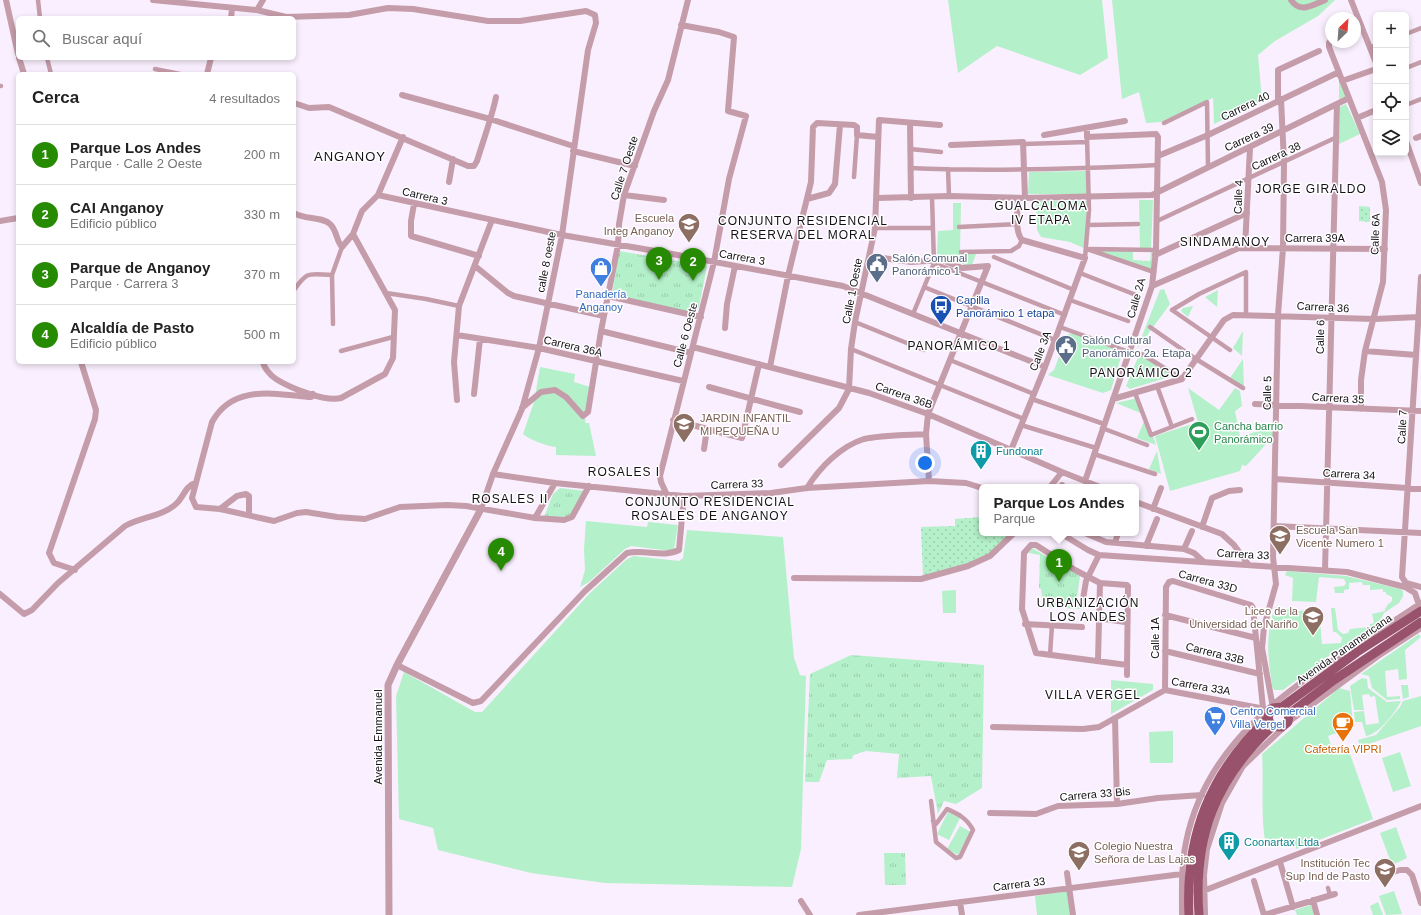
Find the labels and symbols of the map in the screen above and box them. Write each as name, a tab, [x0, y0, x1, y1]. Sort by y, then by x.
north arrow	[1325, 12, 1361, 48]
street label: Carrera 40	[1219, 89, 1271, 123]
street label: Carrera 39	[1223, 120, 1275, 154]
street label: Calle 7 Oeste	[608, 134, 640, 202]
street label: Carrera 38	[1250, 139, 1302, 173]
district label: ANGANOY	[314, 149, 386, 164]
street label: Calle 4	[1231, 180, 1245, 214]
district label: JORGE GIRALDO	[1255, 182, 1367, 196]
street label: Carrera 3	[401, 185, 449, 207]
district label: GUALCALOMA IV ETAPA	[994, 199, 1088, 227]
school or university icon: Escuela Integ Anganoy	[676, 211, 702, 244]
place label: Escuela Integ Anganoy	[604, 212, 675, 237]
street label: Calle 6A	[1368, 212, 1382, 255]
district label: CONJUNTO RESIDENCIAL RESERVA DEL MORAL	[718, 214, 888, 242]
street label: calle 8 oeste	[534, 231, 558, 293]
street label: Carrera 39A	[1285, 232, 1346, 244]
district label: SINDAMANOY	[1180, 235, 1270, 249]
pin: 3	[646, 247, 672, 280]
street label: Carrera 3	[718, 247, 766, 267]
pin: 2	[680, 248, 706, 281]
public building icon: Salón Comunal Panorámico 1	[864, 251, 890, 284]
place label: Salón Comunal Panorámico 1	[892, 252, 967, 277]
shop icon: Panadería Anganoy	[588, 255, 614, 288]
street label: Calle 1 Oeste	[840, 257, 864, 325]
street label: Calle 2A	[1125, 276, 1148, 320]
place label: Panadería Anganoy	[576, 288, 627, 313]
bus stop icon: Capilla Panorámico 1 etapa	[928, 293, 954, 326]
place label: Capilla Panorámico 1 etapa	[956, 294, 1055, 319]
street label: Carrera 36	[1296, 300, 1350, 314]
street label: Calle 6 Oeste	[671, 301, 699, 369]
street label: Calle 6	[1314, 320, 1326, 354]
street label: Calle 3A	[1027, 329, 1053, 373]
street label: Carrera 36A	[542, 333, 604, 359]
public building icon: Salón Cultural Panorámico 2a. Etapa	[1053, 333, 1079, 366]
place label: Salón Cultural Panorámico 2a. Etapa	[1082, 334, 1192, 359]
district label: PANORÁMICO 1	[907, 338, 1011, 353]
district label: PANORÁMICO 2	[1089, 365, 1193, 380]
street label: Calle 5	[1261, 376, 1273, 410]
street label: Carrera 36B	[874, 380, 934, 410]
street label: Carrera 35	[1311, 391, 1365, 405]
street label: Calle 7	[1395, 410, 1409, 444]
school or university icon: JARDIN INFANTIL MI PEQUEÑA U	[671, 411, 697, 444]
place label: JARDIN INFANTIL MI PEQUEÑA U	[700, 412, 791, 437]
sports icon: Cancha barrio Panorámico	[1186, 419, 1212, 452]
place label: Cancha barrio Panorámico	[1214, 420, 1283, 445]
building icon: Fundonar	[968, 438, 994, 471]
place label: Fundonar	[996, 445, 1043, 457]
your location	[915, 453, 935, 473]
district label: ROSALES I	[588, 465, 660, 479]
street label: Carrera 34	[1322, 467, 1376, 481]
street label: Carrera 33	[711, 477, 763, 491]
district label: ROSALES II	[472, 492, 548, 506]
district label: CONJUNTO RESIDENCIAL ROSALES DE ANGANOY	[625, 495, 795, 523]
school or university icon: Escuela San Vicente Numero 1	[1267, 523, 1293, 556]
place label: Escuela San Vicente Numero 1	[1296, 524, 1384, 549]
pin: 4	[488, 538, 514, 571]
street label: Carrera 33	[1216, 547, 1270, 561]
pin: 1	[1046, 549, 1072, 582]
street label: Carrera 33D	[1177, 567, 1239, 595]
district label: URBANIZACIÓN LOS ANDES	[1037, 595, 1139, 624]
school or university icon: Liceo de la Universidad de Nariño	[1300, 604, 1326, 637]
place label: Liceo de la Universidad de Nariño	[1189, 605, 1299, 630]
street label: Avenida Panamericana	[1294, 611, 1395, 686]
street label: Calle 1A	[1149, 617, 1161, 659]
street label: Carrera 33B	[1184, 640, 1246, 666]
street label: Carrera 33A	[1170, 675, 1232, 697]
district label: VILLA VERGEL	[1045, 688, 1141, 702]
street label: Avenida Emmanuel	[372, 689, 384, 785]
supermarket icon: Centro Comercial Villa Vergel	[1202, 704, 1228, 737]
place label: Centro Comercial Villa Vergel	[1230, 705, 1316, 730]
cafe icon: Cafetería VIPRI	[1330, 710, 1356, 743]
place label: Cafetería VIPRI	[1304, 743, 1382, 755]
street label: Carrera 33 Bis	[1059, 785, 1131, 803]
building icon: Coonartax Ltda	[1216, 829, 1242, 862]
place label: Coonartax Ltda	[1244, 836, 1320, 848]
school or university icon: Colegio Nuestra Señora de Las Lajas	[1066, 839, 1092, 872]
place label: Colegio Nuestra Señora de Las Lajas	[1094, 840, 1195, 865]
school or university icon: Institución Tec Sup Ind de Pasto	[1372, 856, 1398, 889]
place label: Institución Tec Sup Ind de Pasto	[1286, 857, 1370, 882]
street label: Carrera 33	[992, 875, 1046, 893]

